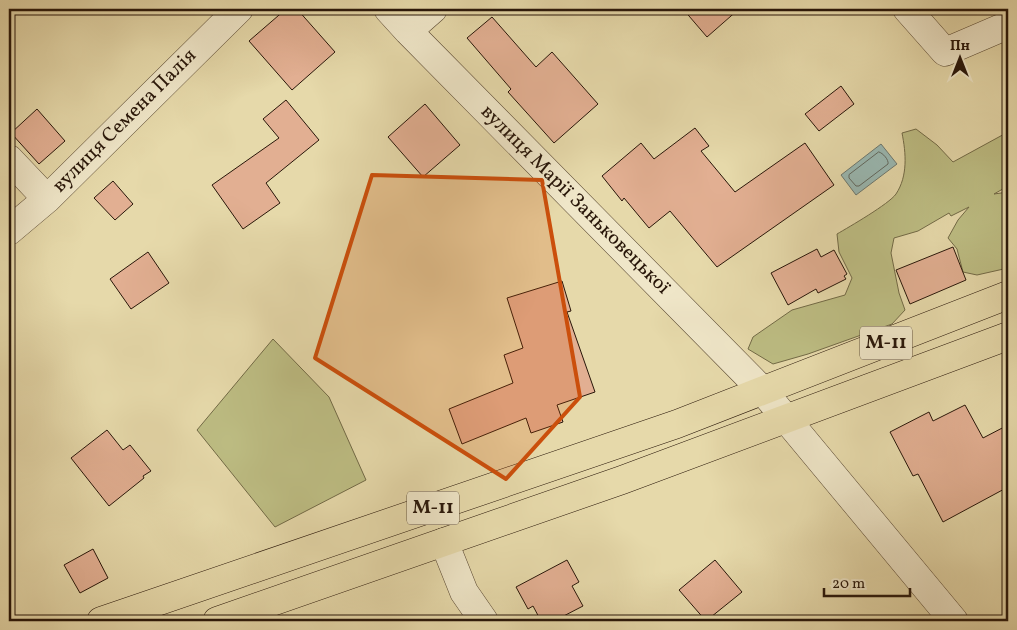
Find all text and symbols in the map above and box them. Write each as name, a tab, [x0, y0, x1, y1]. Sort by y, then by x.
north arrow	[934, 32, 984, 82]
text: Пн	[950, 37, 970, 56]
street label: вулиця Семена Палія	[47, 43, 203, 199]
street label: вулиця Марії Заньковецької	[474, 99, 676, 301]
road number: М-11	[860, 326, 912, 359]
road number: М-11	[407, 492, 459, 524]
scale bar	[824, 565, 911, 597]
text: 20 m	[832, 574, 865, 595]

